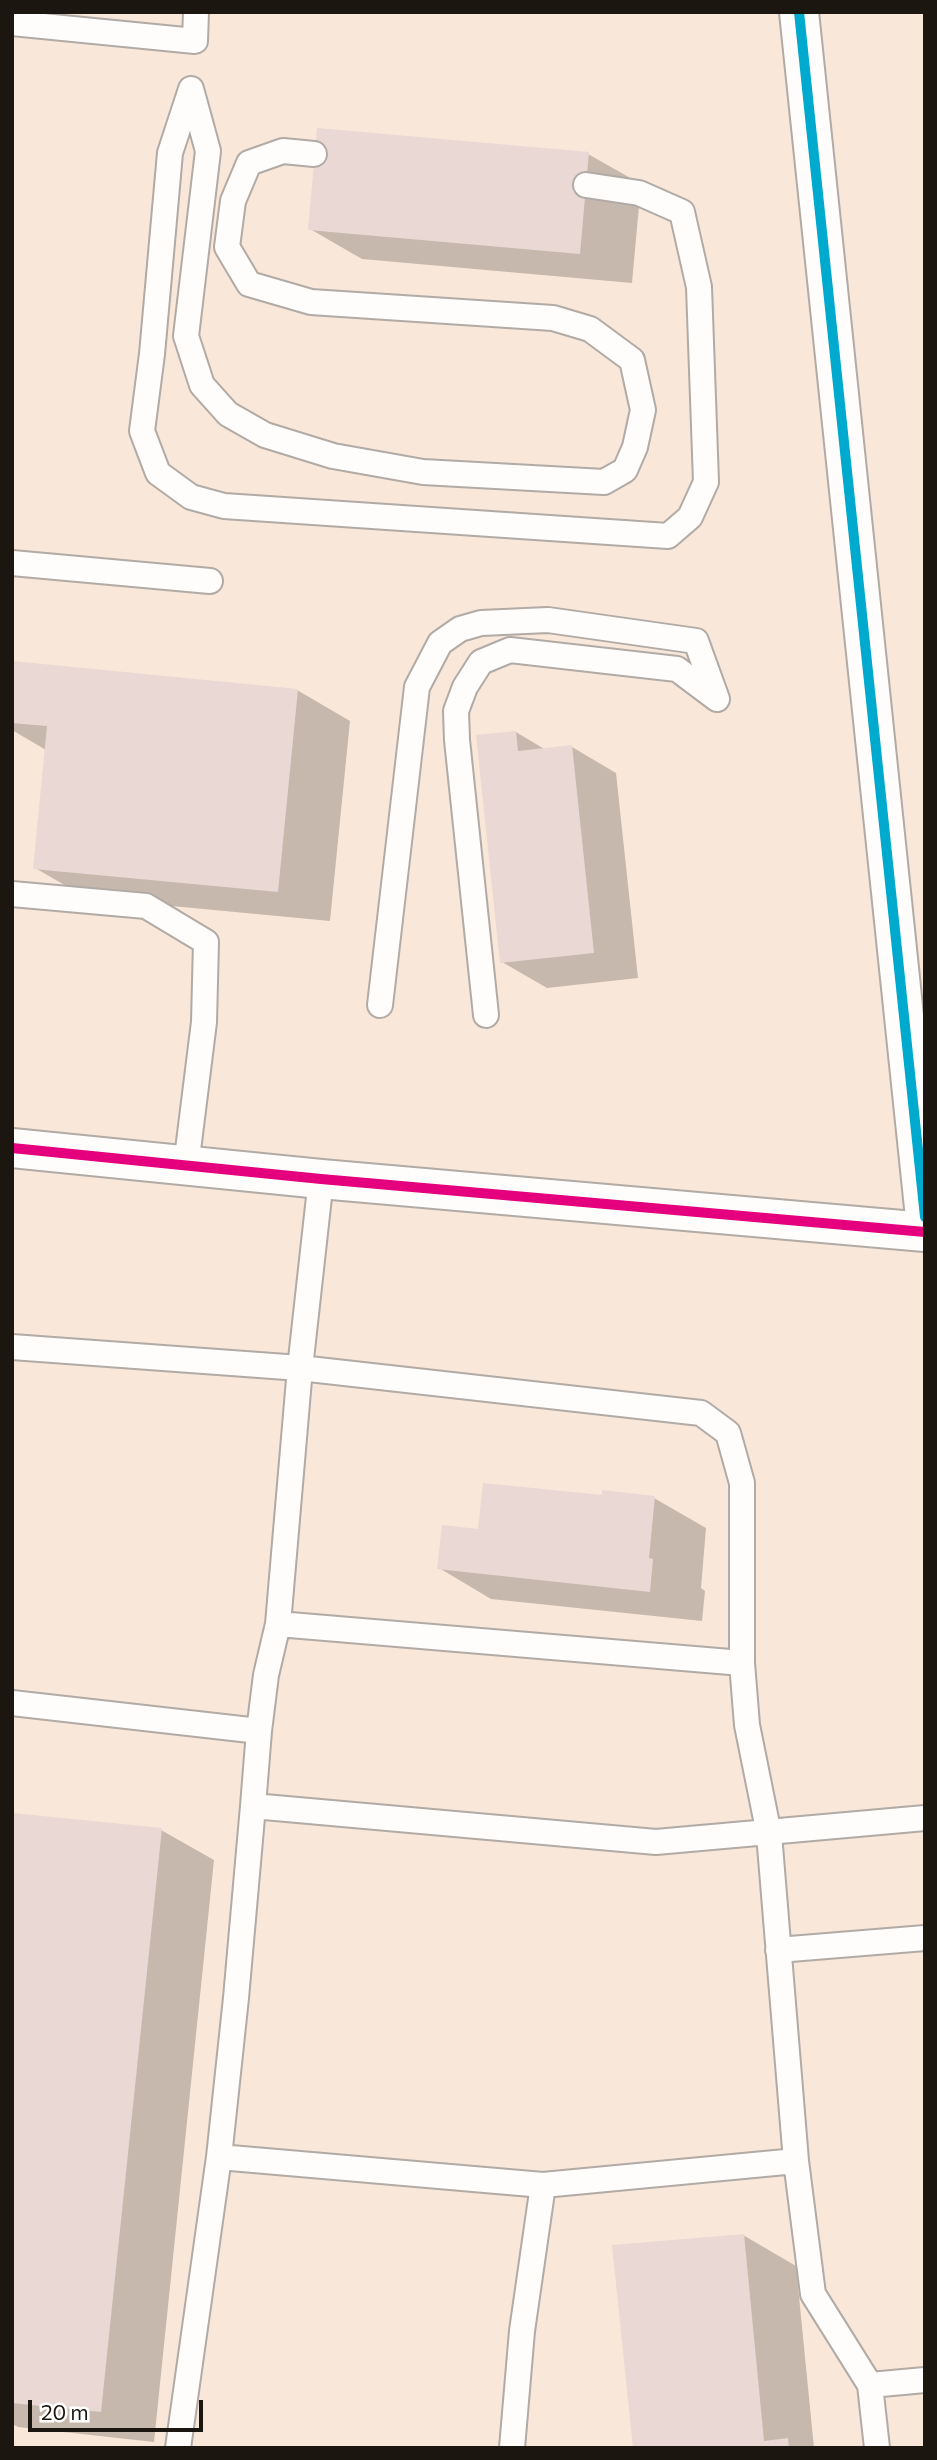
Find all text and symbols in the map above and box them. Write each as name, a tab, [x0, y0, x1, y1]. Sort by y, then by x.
scale bar	[32, 2386, 206, 2430]
text: 20 m	[41, 2399, 89, 2424]

